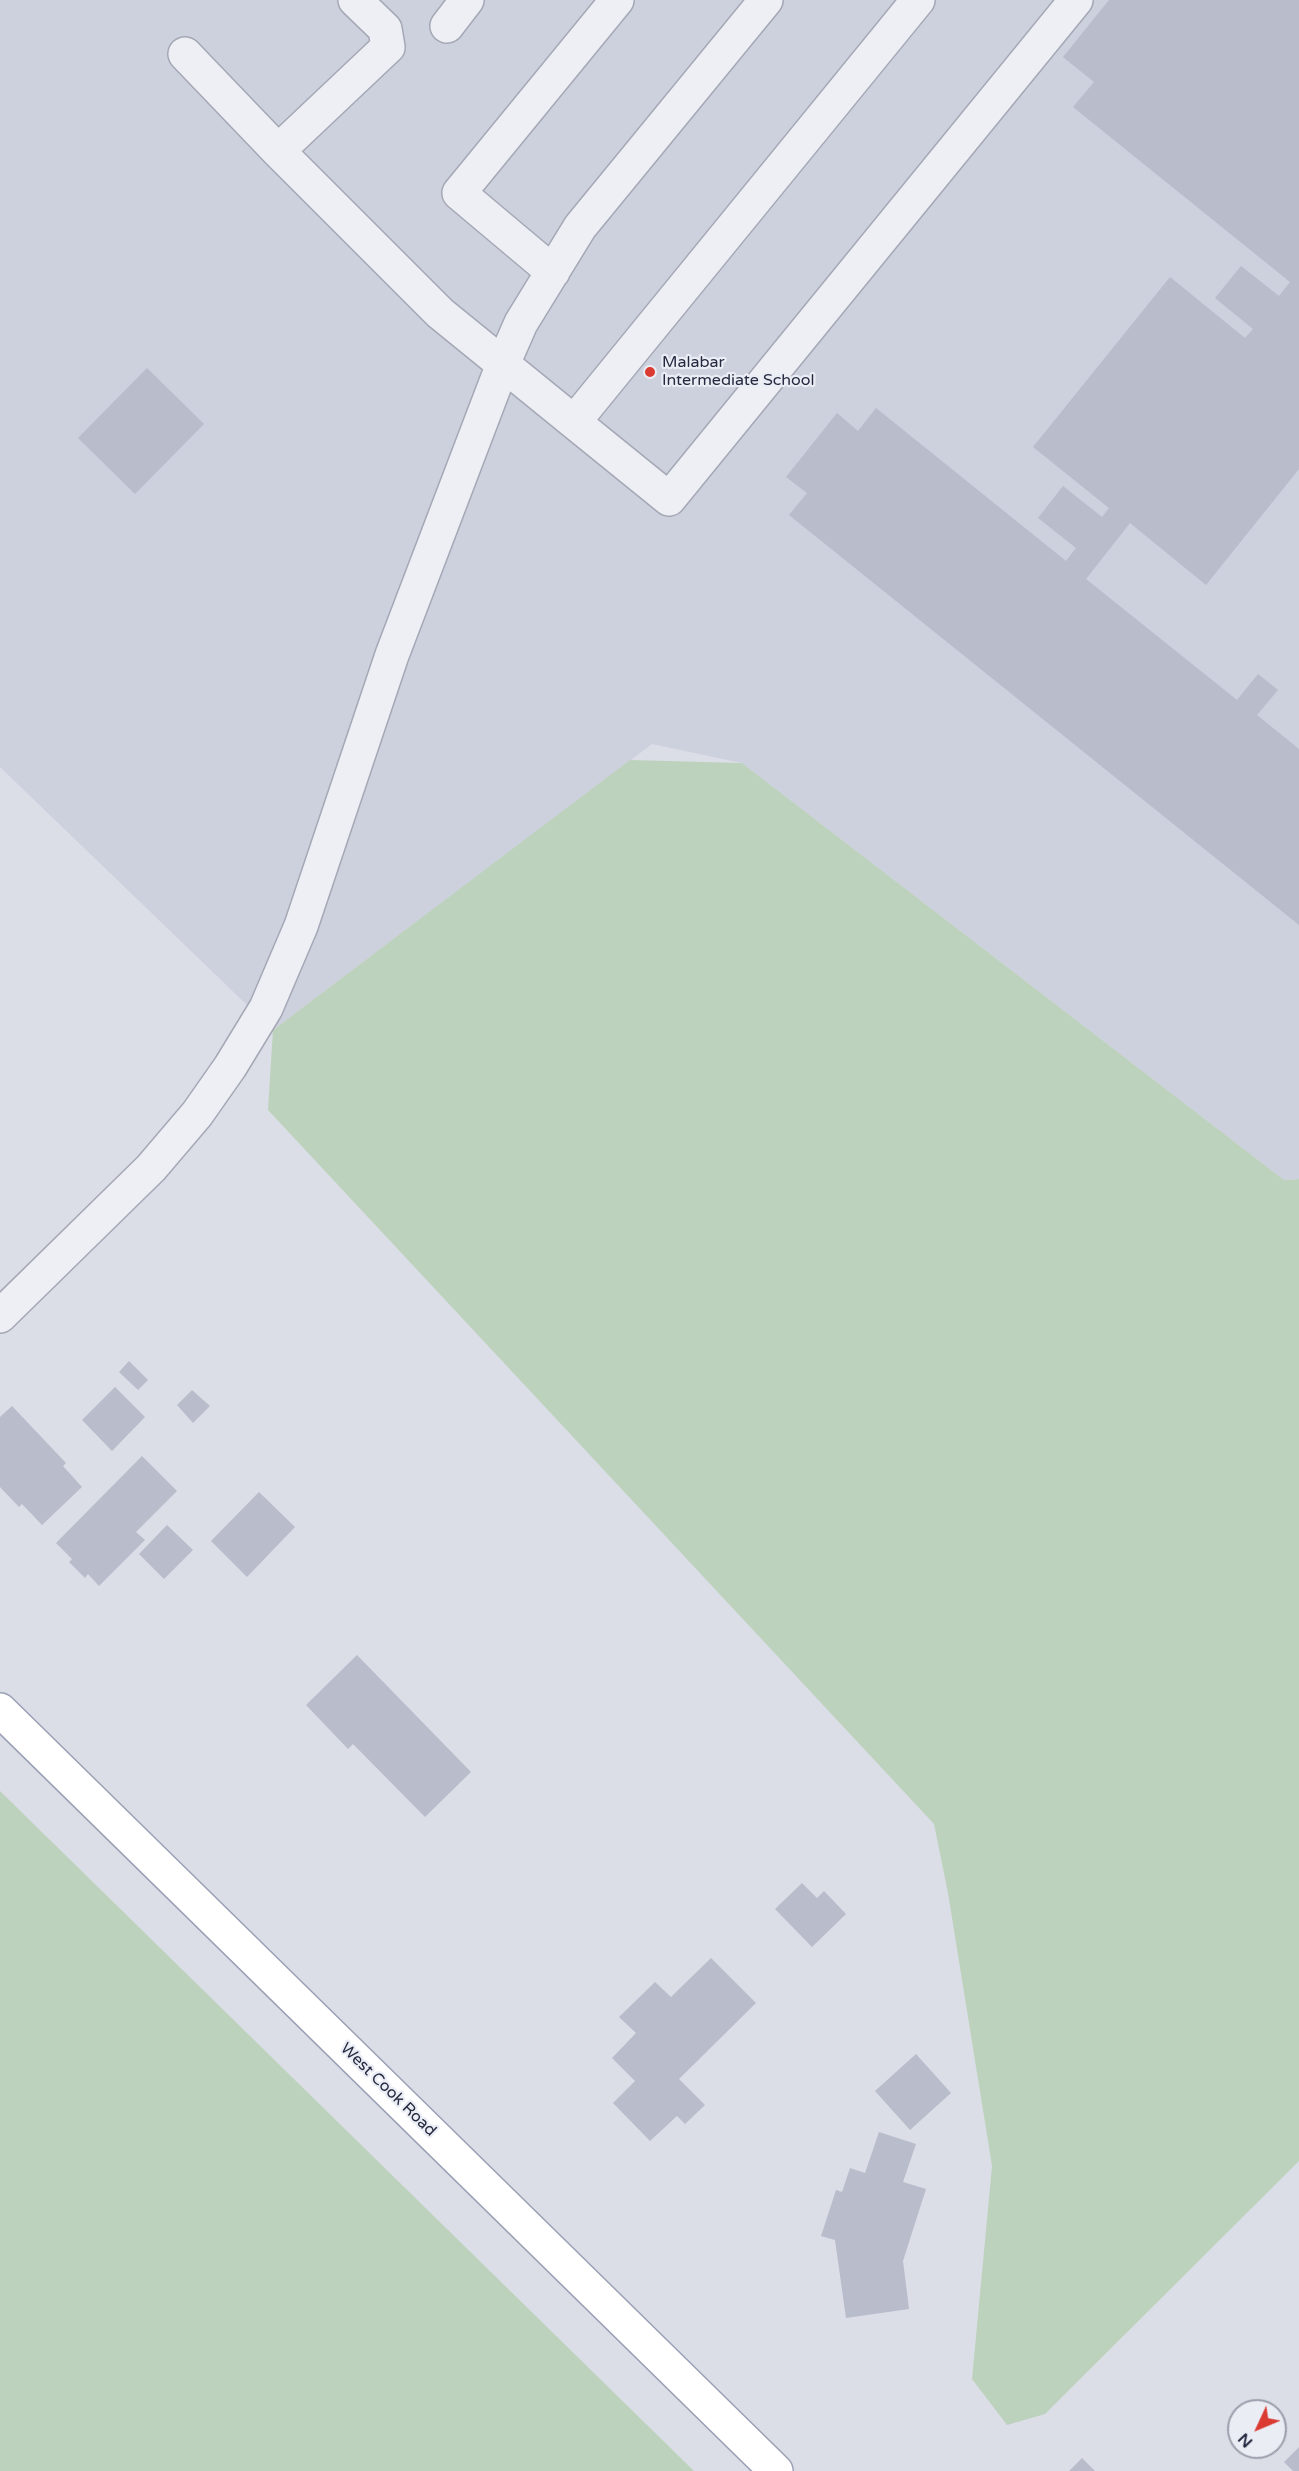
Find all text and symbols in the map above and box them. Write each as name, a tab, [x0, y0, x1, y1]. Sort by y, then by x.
place label: Malabar Intermediate School	[662, 353, 815, 391]
marker: Malabar Intermediate School	[643, 365, 657, 379]
street label: West Cook Road	[336, 2039, 440, 2141]
north arrow	[1227, 2399, 1287, 2459]
text: N	[1234, 2429, 1257, 2452]

